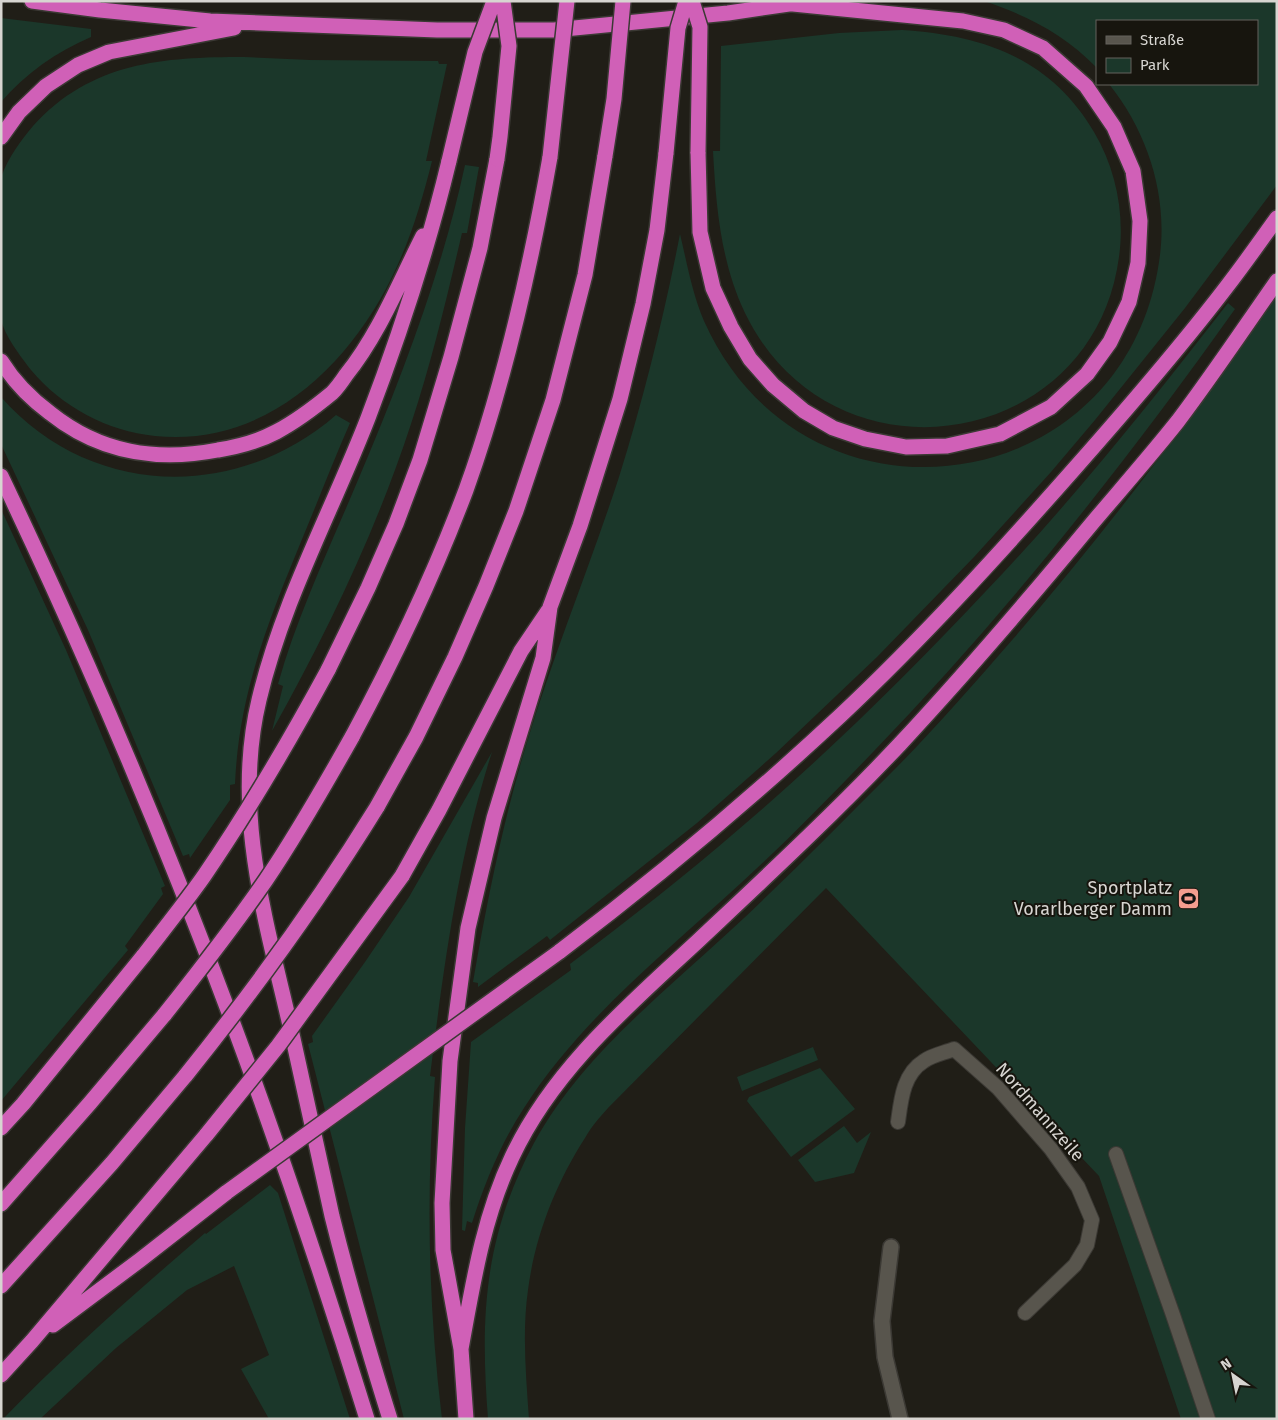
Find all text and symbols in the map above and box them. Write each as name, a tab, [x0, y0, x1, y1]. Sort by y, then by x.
legend	[1096, 20, 1258, 85]
text: Straße	[1140, 31, 1184, 49]
text: Park	[1140, 56, 1170, 74]
place label: Sportplatz Vorarlberger Damm	[1014, 877, 1172, 920]
sports icon: Sportplatz Vorarlberger Damm	[1176, 886, 1200, 910]
street label: Nordmannzeile	[991, 1058, 1089, 1166]
north arrow	[1208, 1350, 1258, 1400]
text: N	[1218, 1355, 1235, 1374]

